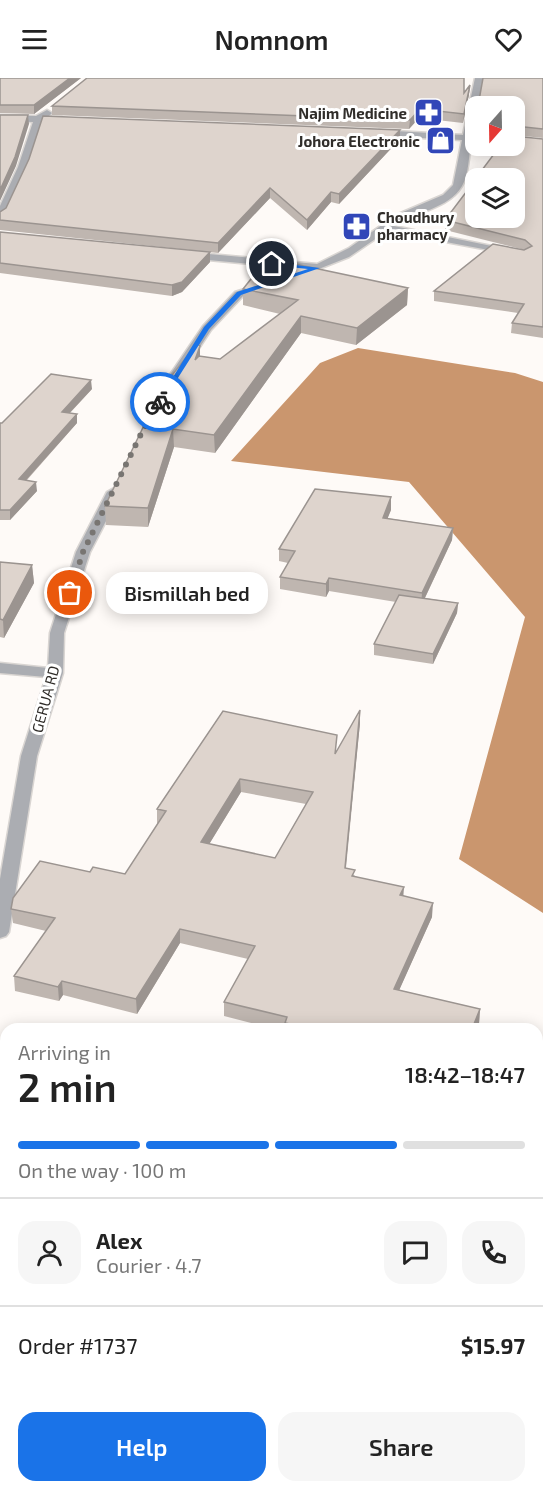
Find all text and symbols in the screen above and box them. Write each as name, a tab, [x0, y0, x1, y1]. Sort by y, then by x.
icon: menu	[18, 23, 51, 56]
text: Nomnom	[214, 23, 329, 55]
icon: heart	[492, 23, 525, 56]
north arrow	[465, 96, 525, 156]
map controls	[465, 96, 525, 228]
pharmacy icon: Najim Medicine	[412, 97, 444, 129]
place label: Najim Medicine	[298, 104, 407, 122]
shop icon: Johora Electronic	[425, 125, 457, 157]
place label: Johora Electronic	[298, 132, 420, 150]
button: layers	[465, 168, 525, 228]
place label: Choudhury pharmacy	[377, 208, 455, 244]
pharmacy icon: Choudhury pharmacy	[340, 210, 372, 242]
pin	[246, 238, 297, 289]
icon: home	[255, 247, 288, 280]
courier	[130, 372, 190, 432]
icon: bike	[144, 386, 177, 419]
pin	[44, 567, 95, 618]
callout: Bismillah bed	[106, 572, 268, 614]
icon: bag	[53, 576, 86, 609]
text: Bismillah bed	[124, 581, 250, 605]
street label: GERUA RD	[27, 664, 63, 734]
text: Arriving in	[18, 1040, 111, 1064]
text: 18:42–18:47	[405, 1061, 525, 1087]
text: 2 min	[18, 1063, 117, 1110]
text: On the way · 100 m	[18, 1158, 186, 1182]
button: person	[18, 1221, 81, 1284]
button: chat	[384, 1221, 447, 1284]
button: phone	[462, 1221, 525, 1284]
text: Alex	[96, 1227, 142, 1253]
text: Courier · 4.7	[96, 1253, 202, 1277]
text: Order #1737	[18, 1332, 138, 1358]
text: $15.97	[461, 1332, 525, 1358]
button: Help	[18, 1412, 266, 1481]
button: Share	[278, 1412, 525, 1481]

